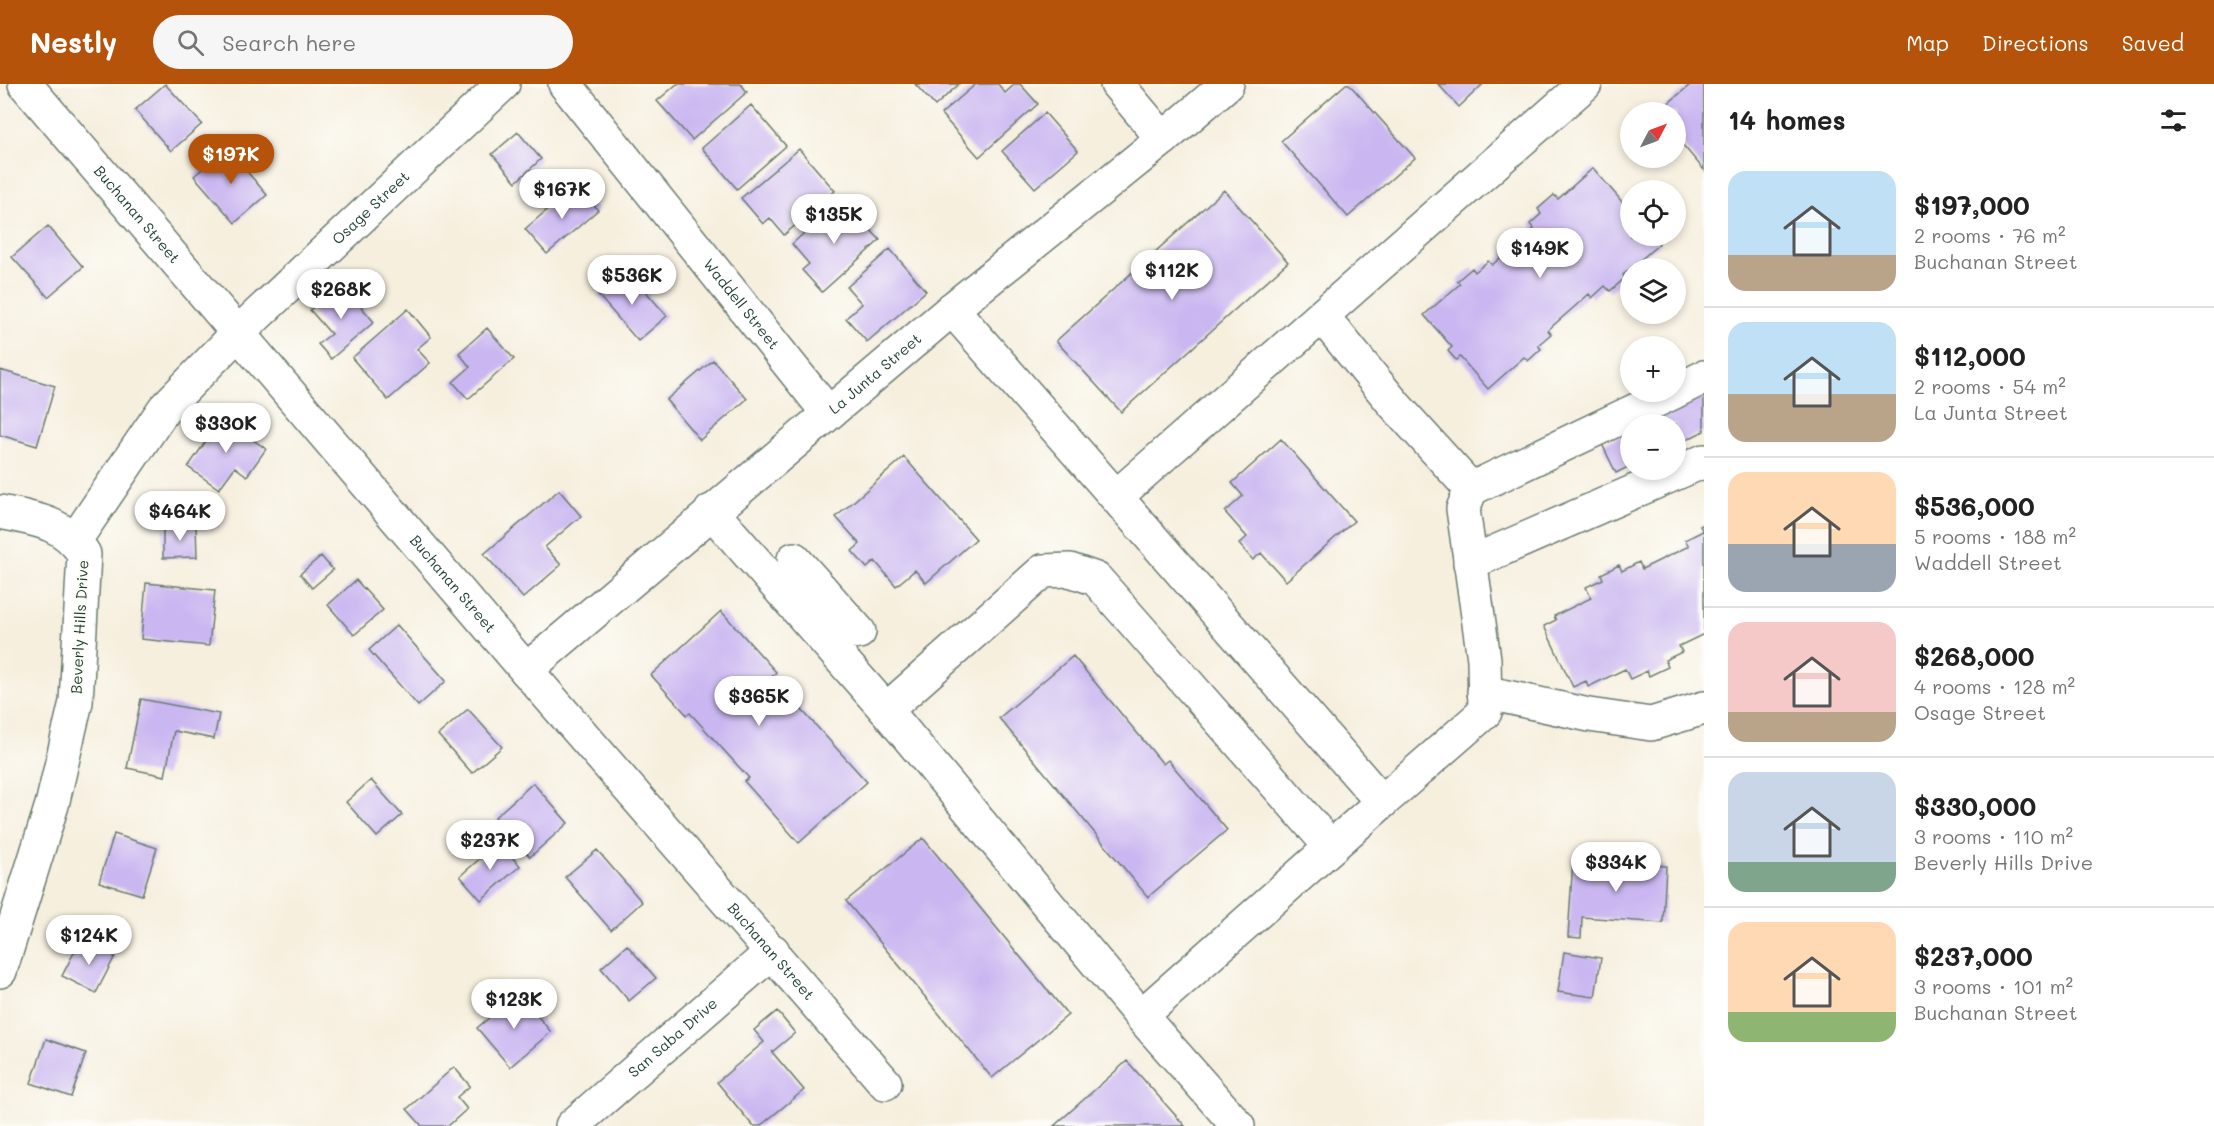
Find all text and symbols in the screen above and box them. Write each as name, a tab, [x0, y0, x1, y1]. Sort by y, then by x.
search box	[153, 15, 573, 69]
text: Nestly	[30, 24, 117, 60]
icon: search	[174, 26, 207, 59]
text: Search here	[222, 28, 356, 57]
text: Map	[1906, 29, 1949, 56]
text: Directions	[1982, 29, 2089, 56]
text: Saved	[2122, 29, 2184, 56]
north arrow	[1620, 102, 1686, 168]
map controls	[1620, 102, 1686, 480]
text: 14 homes	[1728, 103, 1846, 137]
icon: filters	[2157, 104, 2190, 137]
pin: $197K	[189, 134, 273, 185]
text: $197K	[202, 140, 260, 166]
street label: Buchanan Street	[90, 161, 185, 267]
street label: Osage Street	[327, 166, 413, 249]
pin: $167K	[520, 169, 604, 220]
text: $167K	[533, 175, 591, 201]
button: locate	[1620, 180, 1686, 246]
text: $197,000	[1914, 188, 2030, 222]
pin: $135K	[792, 194, 876, 245]
icon: home	[1776, 195, 1848, 267]
text: $135K	[805, 200, 863, 226]
text: 2 rooms · 76 m²	[1914, 222, 2066, 248]
pin: $149K	[1498, 228, 1582, 279]
text: $149K	[1510, 234, 1570, 260]
text: Buchanan Street	[1914, 248, 2078, 274]
pin: $112K	[1130, 250, 1214, 301]
street label: Waddell Street	[699, 254, 784, 353]
pin: $536K	[590, 255, 674, 306]
text: $112K	[1145, 256, 1199, 282]
button: layers	[1620, 258, 1686, 324]
text: $536K	[601, 261, 663, 287]
pin: $268K	[299, 269, 383, 320]
text: $268K	[310, 275, 372, 301]
street label: La Junta Street	[824, 328, 925, 418]
button: +	[1620, 336, 1686, 402]
text: $112,000	[1914, 339, 2026, 373]
icon: home	[1776, 346, 1848, 418]
text: 2 rooms · 54 m²	[1914, 373, 2066, 399]
text: La Junta Street	[1914, 399, 2068, 425]
pin: $330K	[184, 403, 268, 454]
text: $330K	[195, 409, 257, 435]
button: −	[1620, 414, 1686, 480]
text: $536,000	[1914, 489, 2035, 523]
pin: $464K	[138, 491, 222, 542]
icon: home	[1776, 496, 1848, 568]
text: $464K	[149, 497, 211, 523]
text: 5 rooms · 188 m²	[1914, 523, 2076, 549]
street label: Buchanan Street	[406, 530, 501, 637]
text: Waddell Street	[1914, 549, 2062, 575]
street label: Beverly Hills Drive	[66, 559, 93, 695]
text: $268,000	[1914, 639, 2035, 673]
icon: home	[1776, 646, 1848, 718]
text: 4 rooms · 128 m²	[1914, 673, 2075, 699]
pin: $365K	[717, 676, 801, 727]
text: $365K	[728, 682, 790, 708]
text: Osage Street	[1914, 699, 2046, 725]
text: $330,000	[1914, 789, 2036, 823]
icon: home	[1776, 796, 1848, 868]
pin: $237K	[448, 820, 532, 871]
text: 3 rooms · 110 m²	[1914, 823, 2073, 849]
text: $237K	[460, 826, 520, 852]
pin: $334K	[1574, 842, 1658, 893]
text: $334K	[1585, 848, 1647, 874]
text: Beverly Hills Drive	[1914, 849, 2093, 875]
street label: Buchanan Street	[724, 898, 819, 1004]
pin: $124K	[47, 915, 131, 966]
text: $124K	[60, 921, 118, 947]
text: $237,000	[1914, 939, 2033, 973]
icon: home	[1776, 946, 1848, 1018]
text: 3 rooms · 101 m²	[1914, 973, 2073, 999]
pin: $123K	[472, 979, 556, 1030]
text: $123K	[485, 985, 543, 1011]
street label: San Saba Drive	[624, 993, 721, 1082]
text: Buchanan Street	[1914, 999, 2078, 1025]

